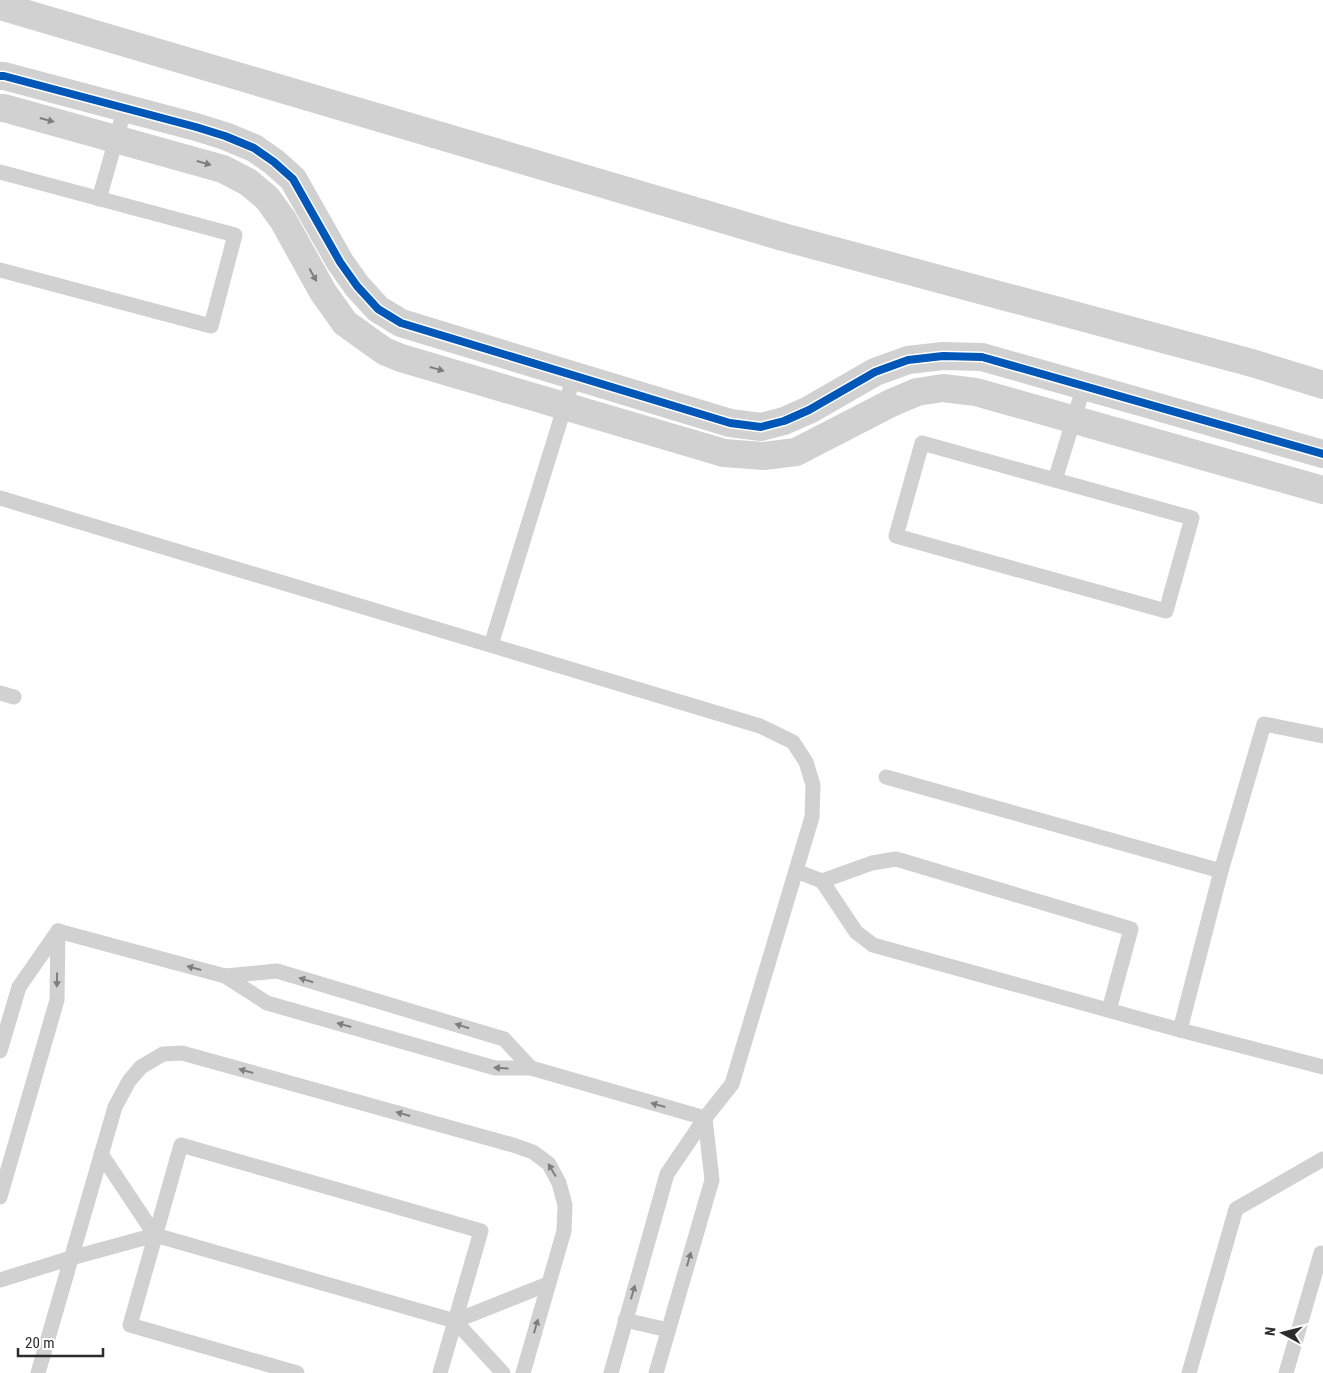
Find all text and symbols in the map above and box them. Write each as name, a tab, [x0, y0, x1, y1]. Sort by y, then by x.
one-way arrow	[40, 117, 55, 125]
one-way arrow	[196, 160, 211, 168]
one-way arrow	[309, 267, 317, 282]
one-way arrow	[430, 365, 445, 373]
one-way arrow	[186, 963, 201, 971]
one-way arrow	[53, 972, 61, 988]
one-way arrow	[299, 975, 314, 983]
one-way arrow	[337, 1020, 352, 1028]
one-way arrow	[455, 1022, 470, 1030]
one-way arrow	[493, 1063, 509, 1071]
one-way arrow	[239, 1066, 254, 1074]
one-way arrow	[651, 1100, 666, 1108]
one-way arrow	[395, 1110, 410, 1118]
one-way arrow	[548, 1164, 557, 1177]
one-way arrow	[685, 1251, 693, 1266]
one-way arrow	[630, 1285, 638, 1300]
north arrow	[1258, 1308, 1308, 1358]
one-way arrow	[533, 1319, 541, 1334]
scale bar	[18, 1326, 102, 1358]
text: N	[1262, 1326, 1279, 1337]
text: 20 m	[25, 1334, 55, 1352]

